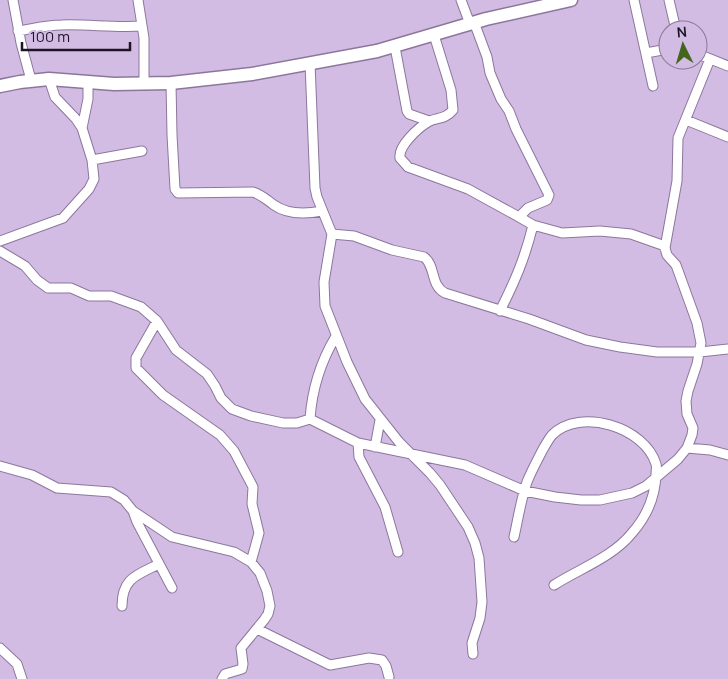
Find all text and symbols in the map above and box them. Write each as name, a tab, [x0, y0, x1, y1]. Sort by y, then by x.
scale bar	[22, 20, 130, 52]
north arrow	[658, 20, 708, 70]
text: N	[676, 22, 688, 41]
text: 100 m	[30, 26, 70, 47]

